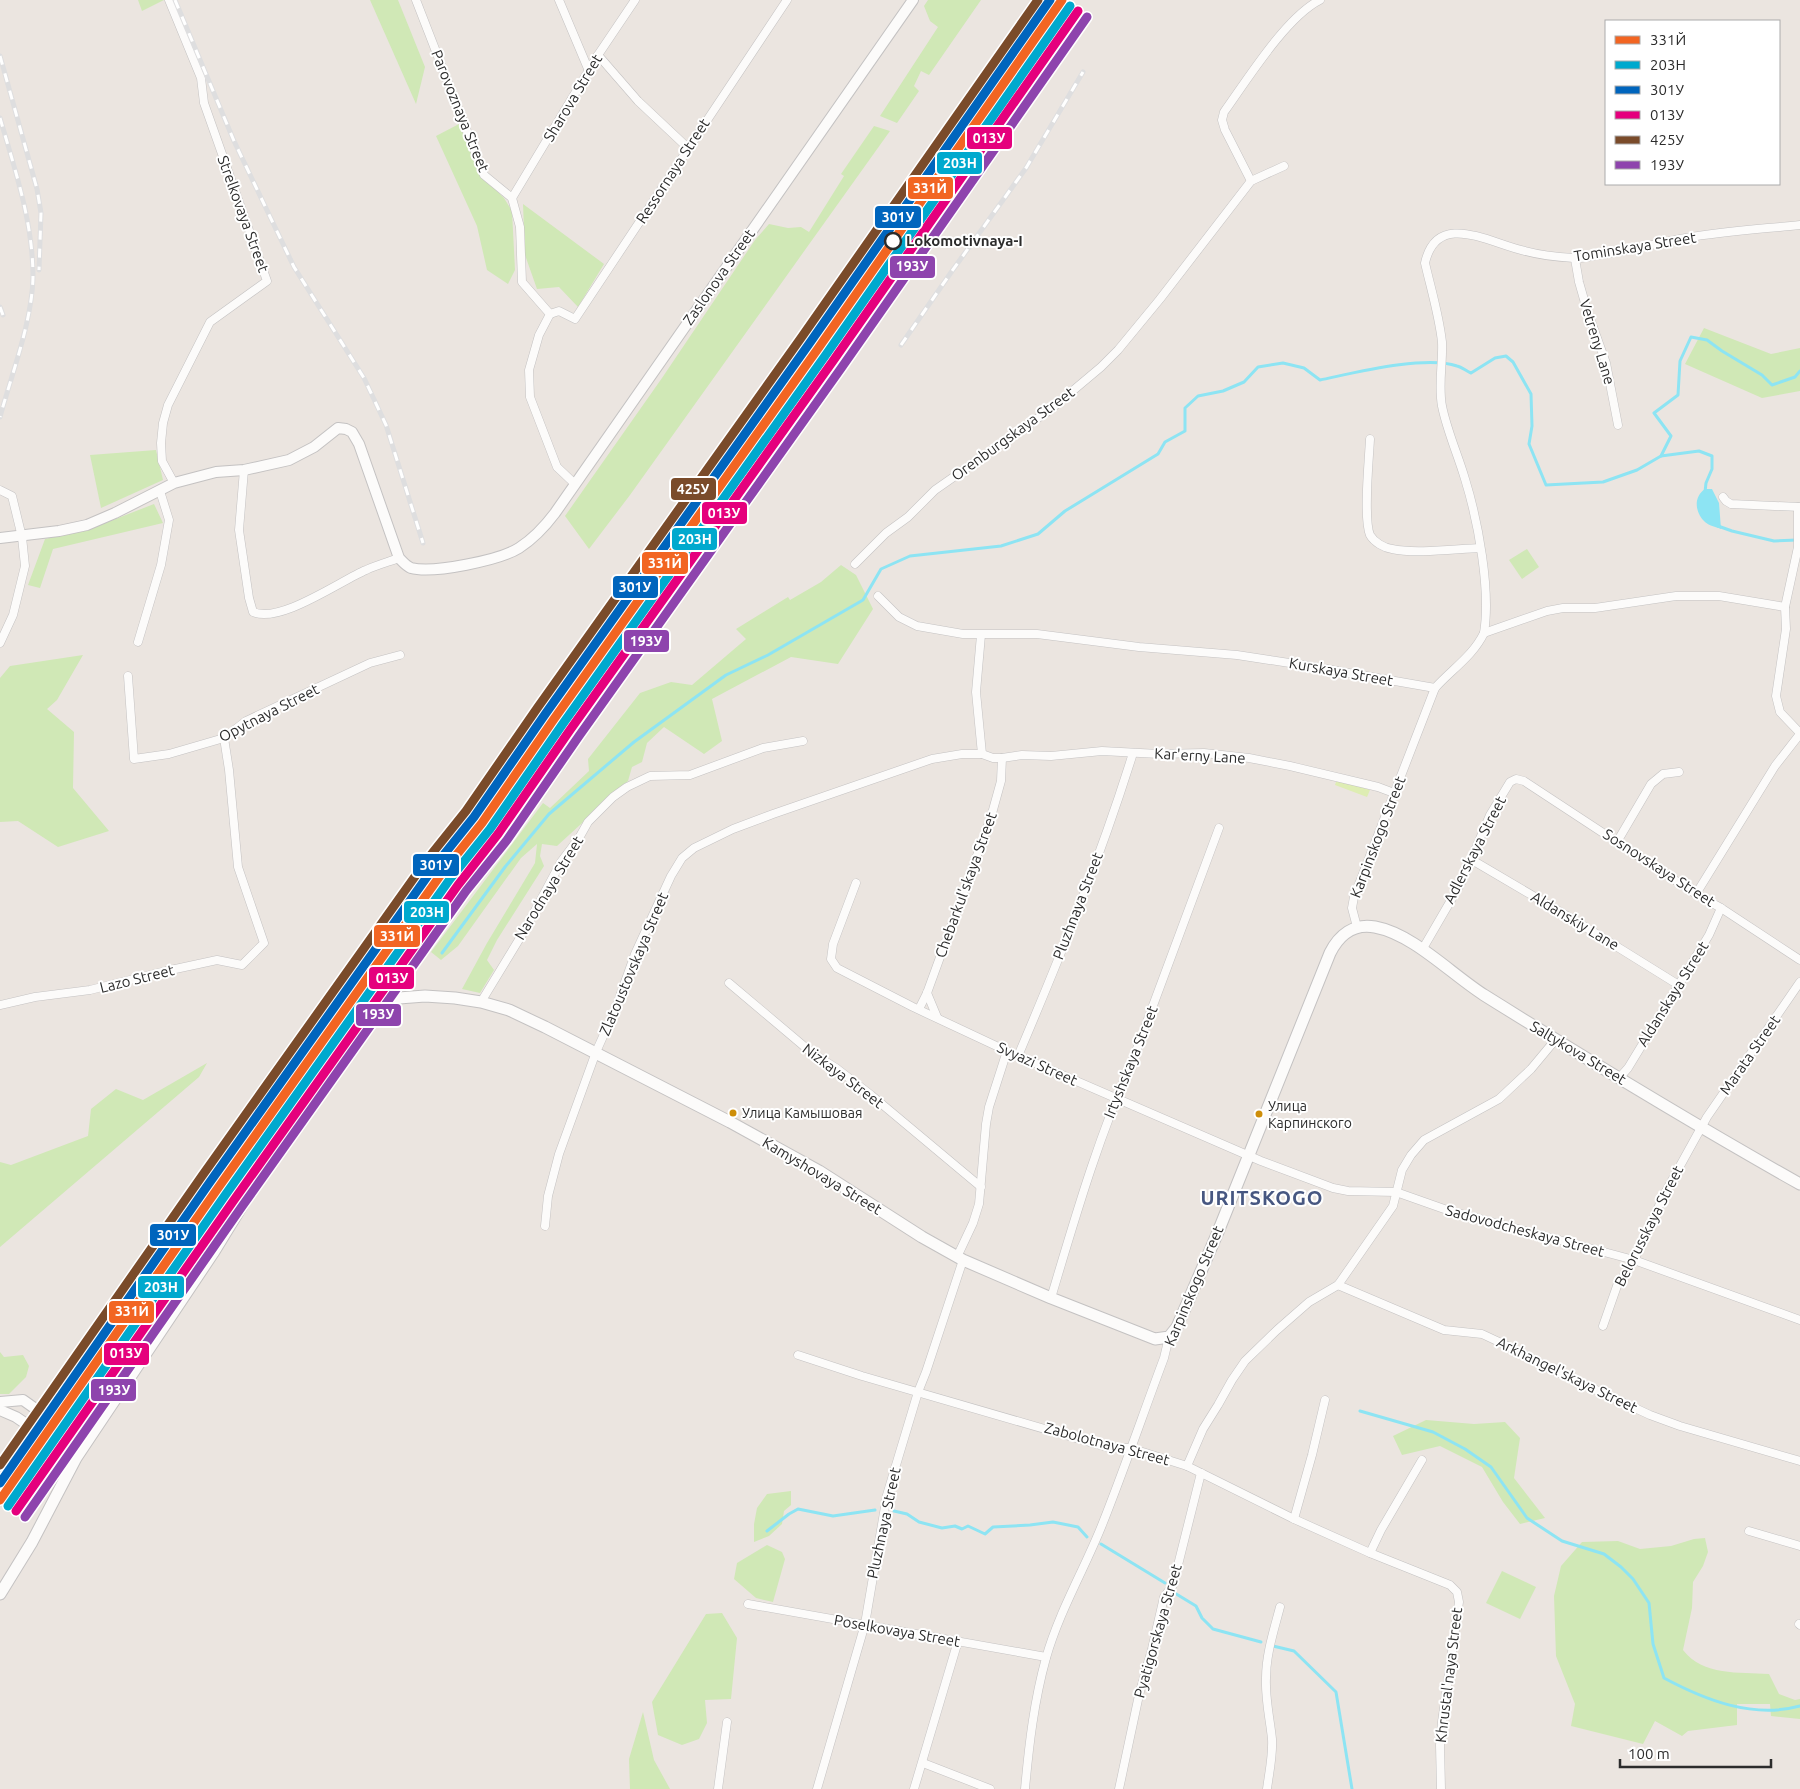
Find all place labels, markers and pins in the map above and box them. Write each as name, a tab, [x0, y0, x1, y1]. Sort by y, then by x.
marker: Lokomotivnaya-I	[884, 232, 902, 250]
place label: Lokomotivnaya-I	[906, 232, 1023, 249]
place label: Улица Карпинского	[1268, 1098, 1352, 1131]
place label: Улица Камышовая	[742, 1105, 862, 1121]
marker: Улица Камышовая	[728, 1108, 738, 1118]
marker: Улица Карпинского	[1254, 1109, 1264, 1119]

